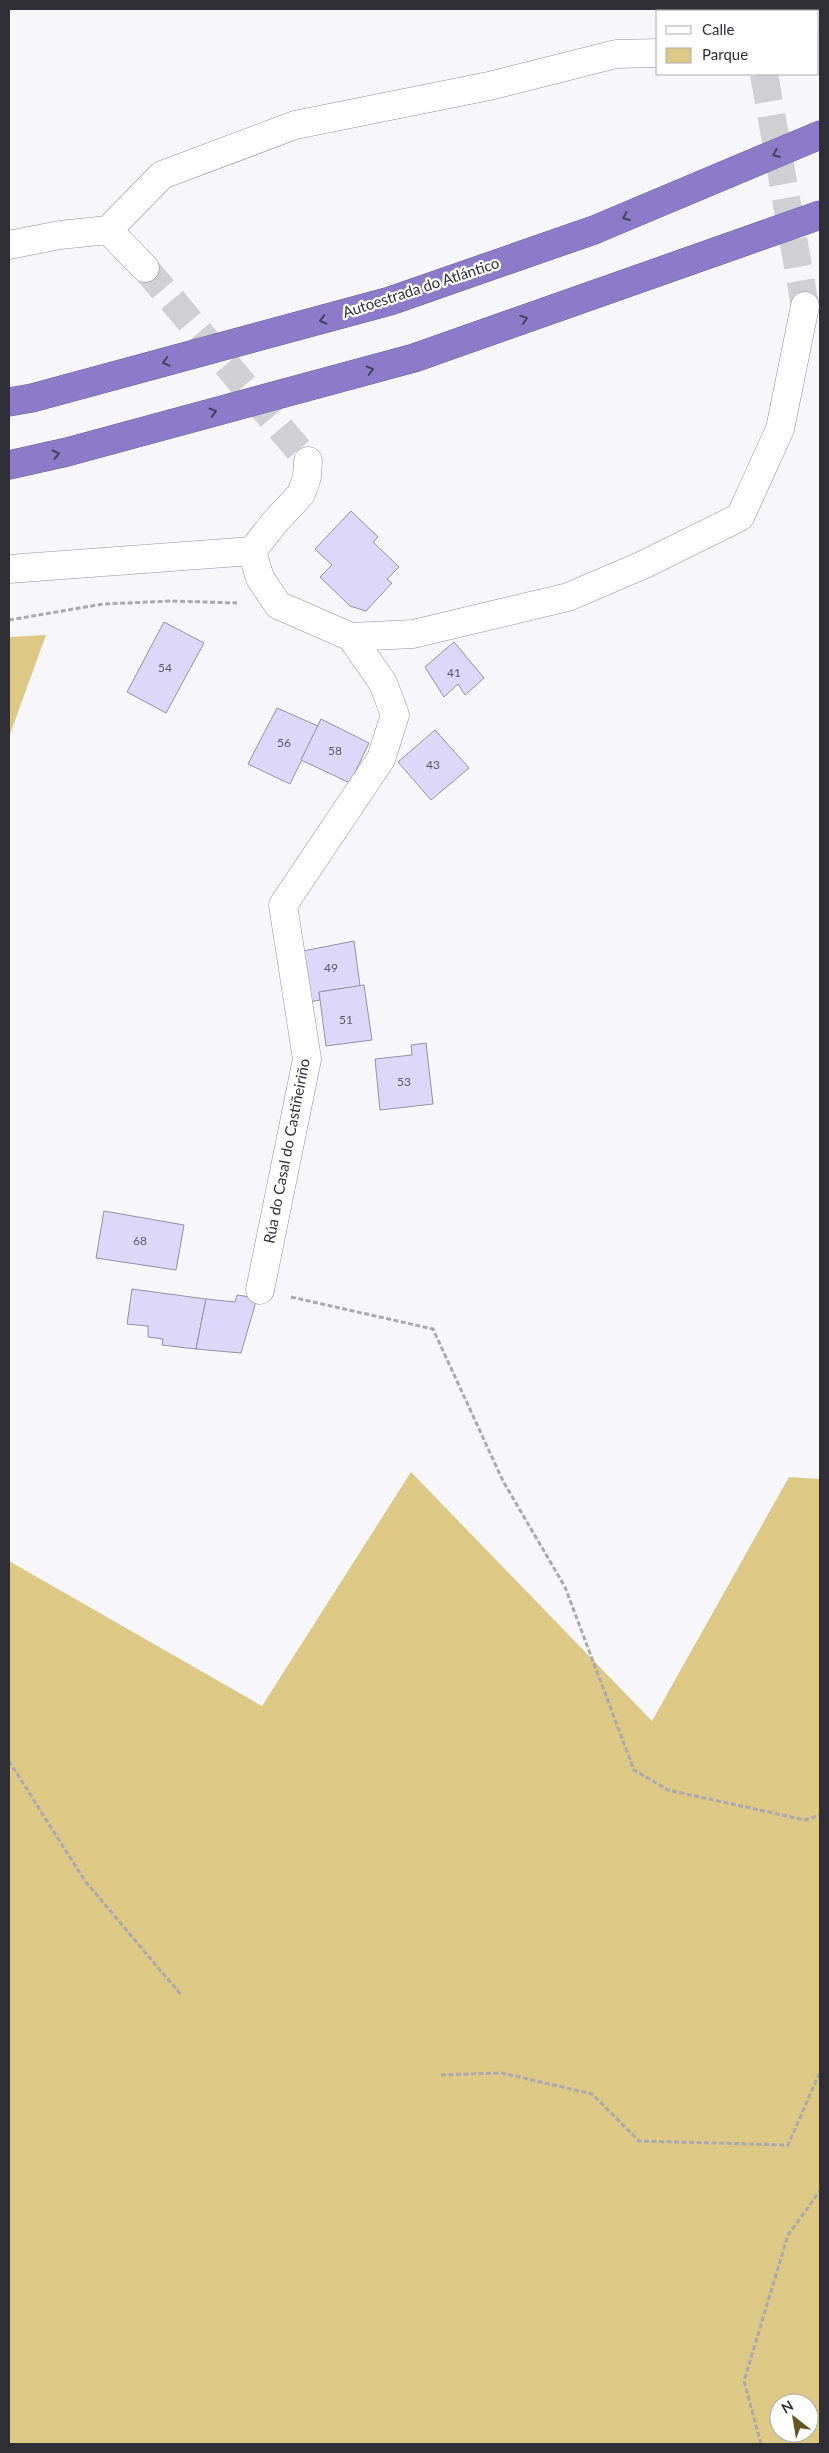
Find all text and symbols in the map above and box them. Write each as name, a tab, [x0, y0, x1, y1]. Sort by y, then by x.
legend	[656, 10, 819, 75]
text: Calle	[702, 20, 735, 38]
text: Parque	[702, 45, 748, 63]
one-way arrow	[772, 149, 780, 159]
one-way arrow	[622, 211, 631, 221]
street label: Autoestrada do Atlántico	[340, 253, 501, 321]
one-way arrow	[319, 314, 327, 324]
one-way arrow	[520, 315, 528, 325]
one-way arrow	[161, 356, 170, 367]
one-way arrow	[366, 365, 374, 375]
one-way arrow	[209, 407, 218, 418]
one-way arrow	[52, 449, 61, 460]
house number: 54	[158, 660, 172, 675]
house number: 41	[447, 665, 461, 680]
house number: 56	[277, 735, 291, 750]
house number: 58	[328, 743, 342, 758]
house number: 43	[426, 757, 440, 772]
house number: 49	[324, 960, 338, 975]
house number: 51	[339, 1012, 353, 1027]
street label: Rúa do Casal do Castiñeiriño	[259, 1057, 313, 1245]
house number: 53	[397, 1074, 411, 1089]
house number: 68	[133, 1233, 147, 1248]
north arrow	[769, 2393, 819, 2443]
text: N	[778, 2396, 796, 2416]

